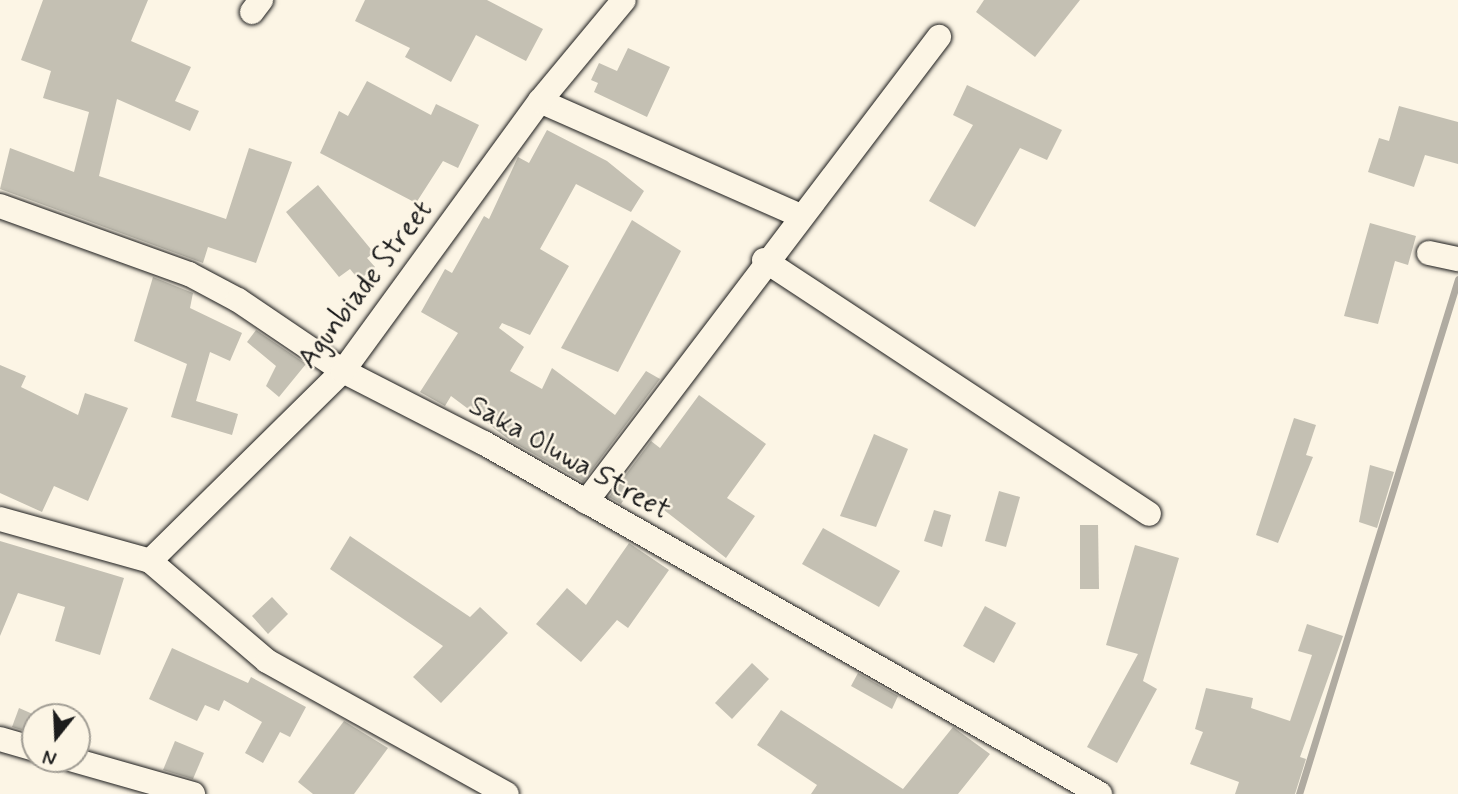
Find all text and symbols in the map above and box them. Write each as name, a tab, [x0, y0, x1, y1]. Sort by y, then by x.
street label: Agunbiade Street	[290, 192, 442, 378]
street label: Saka Oluwa Street	[462, 390, 676, 528]
north arrow	[21, 703, 91, 773]
text: N	[40, 743, 60, 770]

